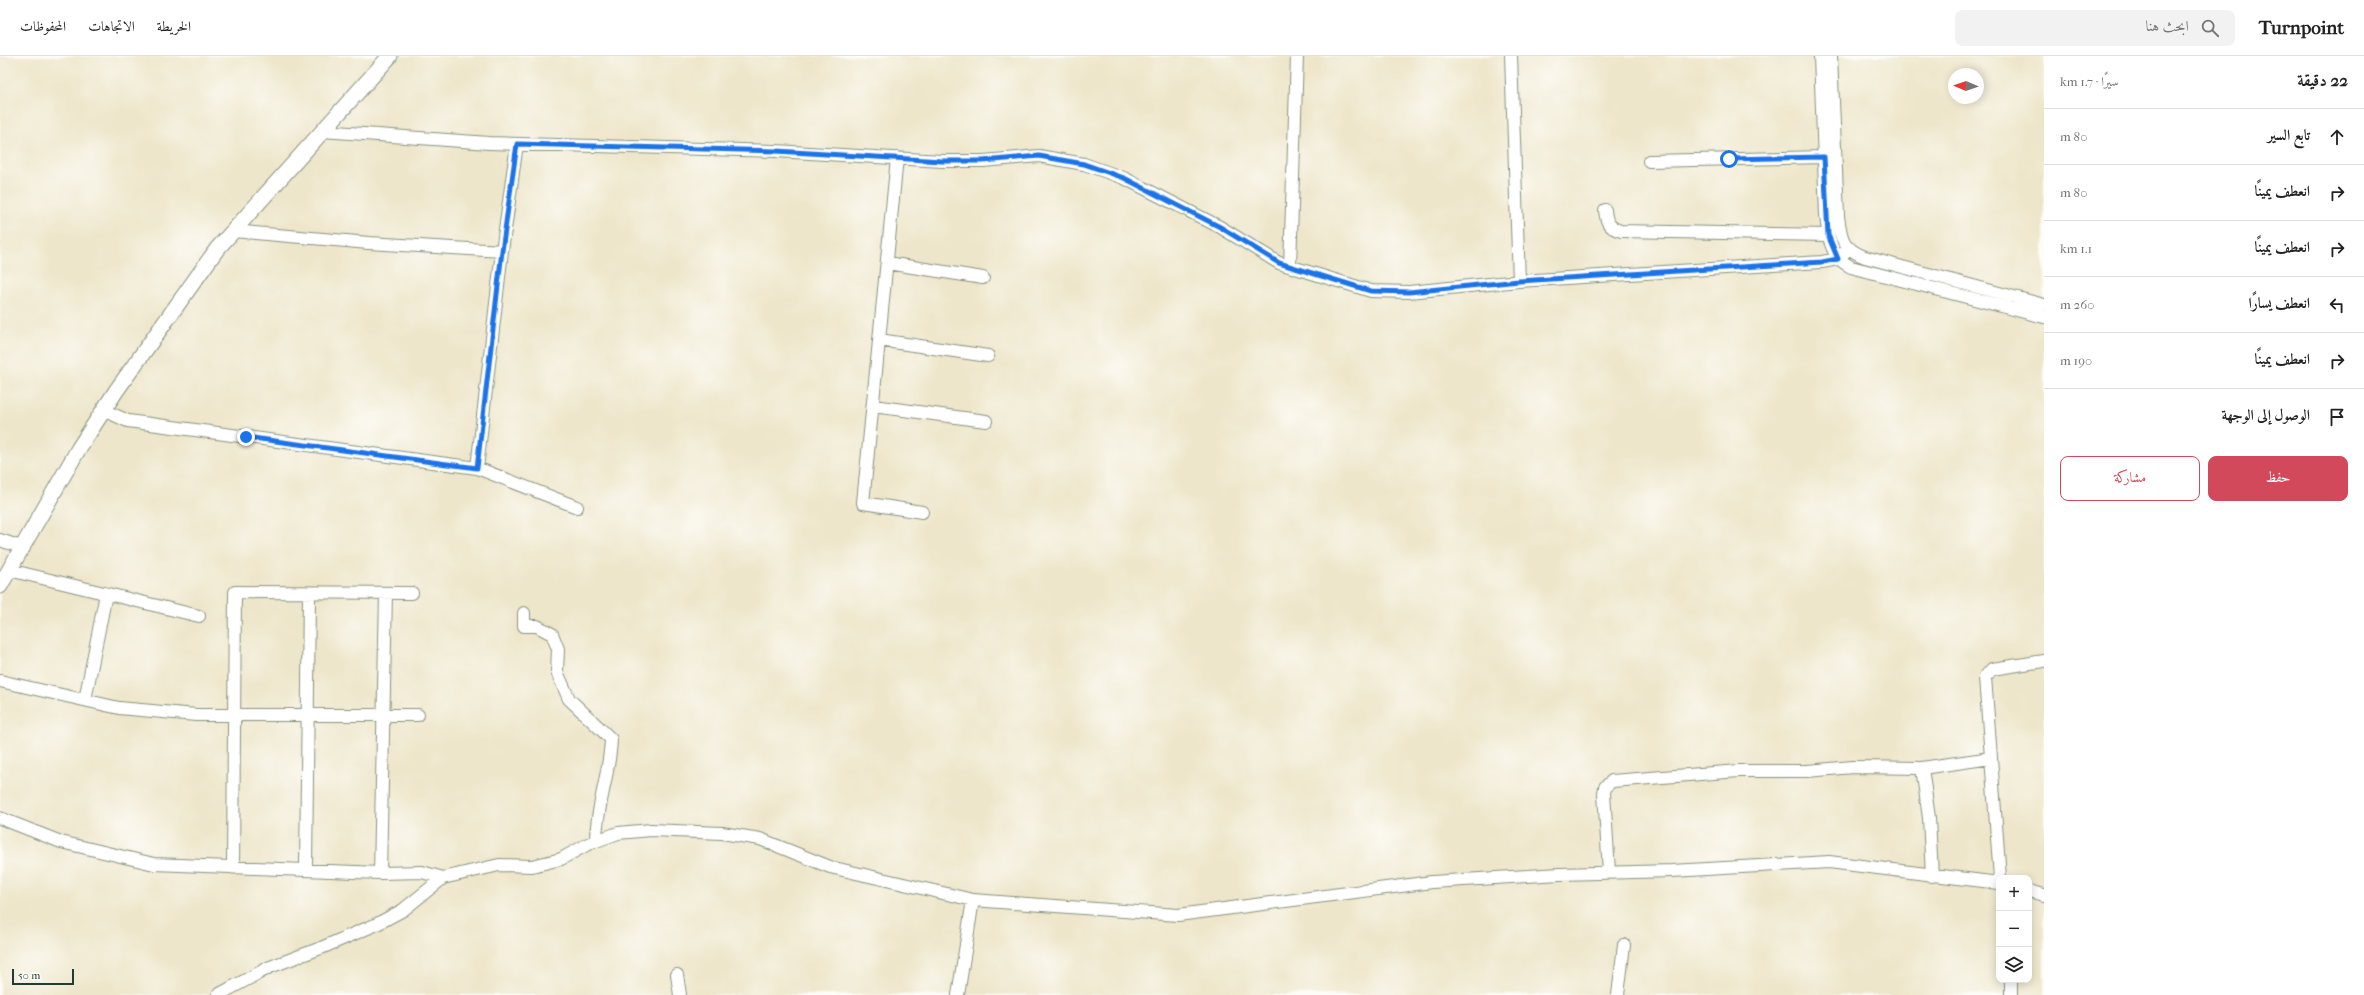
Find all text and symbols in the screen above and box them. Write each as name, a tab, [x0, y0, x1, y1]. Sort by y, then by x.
search box	[1955, 10, 2235, 46]
text: ابحث هنا	[2145, 17, 2189, 35]
icon: search	[2199, 17, 2221, 39]
text: Turnpoint	[2259, 17, 2344, 39]
text: المحفوظات	[20, 18, 66, 35]
text: الاتجاهات	[88, 18, 135, 35]
text: الخريطة	[157, 18, 191, 35]
north arrow	[1948, 68, 1984, 104]
text: 22 دقيقة	[2297, 70, 2348, 90]
text: سيرًا · 1.7 km	[2060, 74, 2119, 89]
text: تابع السير	[2268, 126, 2310, 144]
icon: ahead	[2326, 126, 2348, 148]
text: 80 m	[2060, 129, 2087, 144]
route start	[1720, 150, 1738, 168]
text: انعطف يمينًا	[2255, 182, 2310, 200]
icon: right	[2326, 182, 2348, 204]
text: 80 m	[2060, 185, 2087, 200]
text: انعطف يمينًا	[2255, 238, 2310, 256]
icon: right	[2326, 238, 2348, 260]
text: 1.1 km	[2060, 241, 2092, 256]
text: انعطف يسارًا	[2249, 294, 2310, 312]
icon: left	[2326, 294, 2348, 316]
text: 260 m	[2060, 297, 2095, 312]
text: انعطف يمينًا	[2255, 350, 2310, 368]
icon: right	[2326, 350, 2348, 372]
text: 190 m	[2060, 353, 2092, 368]
text: الوصول إلى الوجهة	[2221, 406, 2310, 424]
icon: arrive	[2326, 406, 2348, 428]
route end	[237, 428, 255, 446]
button: مشاركة	[2060, 456, 2200, 501]
button: حفظ	[2208, 456, 2348, 501]
map controls	[1996, 875, 2032, 983]
button: +	[1996, 875, 2032, 911]
button: −	[1996, 911, 2032, 947]
button: layers	[1996, 947, 2032, 983]
scale bar	[12, 967, 74, 986]
text: 50 m	[18, 969, 40, 982]

